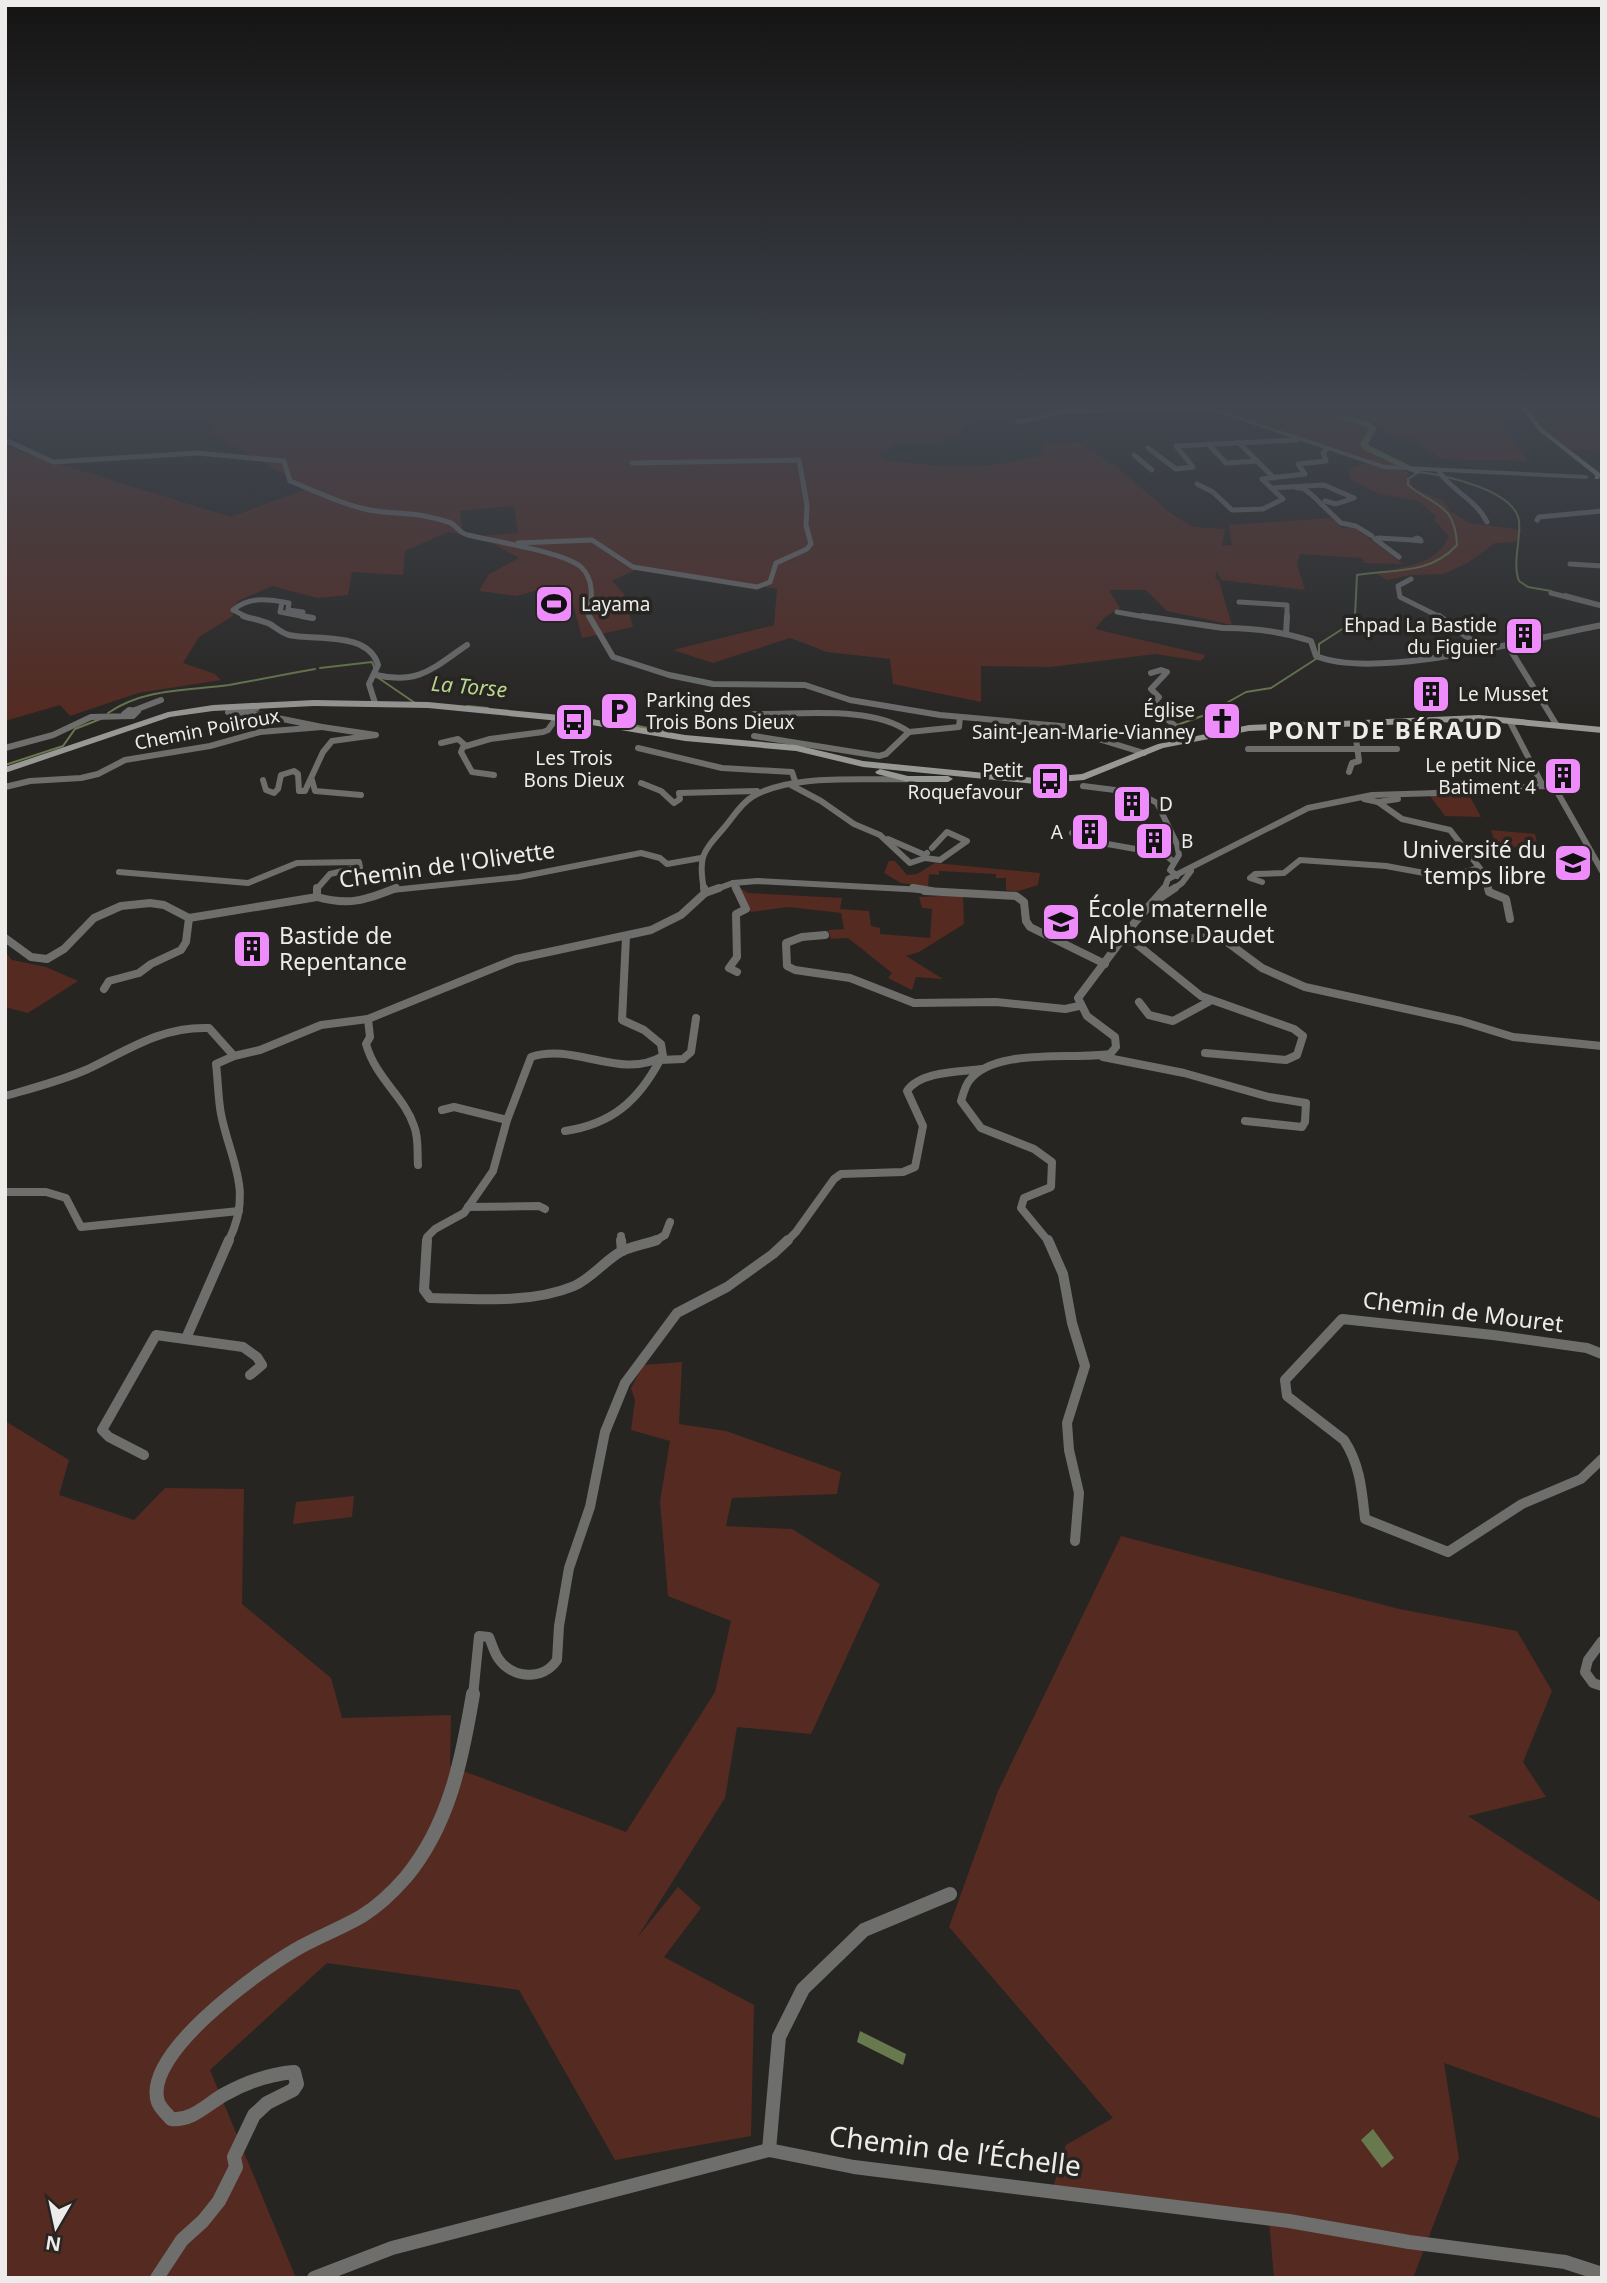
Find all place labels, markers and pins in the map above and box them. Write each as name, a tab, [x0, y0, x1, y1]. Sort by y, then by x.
sports icon: Layama	[533, 583, 575, 625]
place label: Layama	[581, 591, 650, 617]
place label: Ehpad La Bastide du Figuier	[1344, 612, 1497, 660]
building icon: Ehpad La Bastide du Figuier	[1503, 615, 1545, 657]
building icon: Le Musset	[1410, 673, 1452, 715]
place label: Le Musset	[1458, 681, 1549, 707]
place label: Parking des Trois Bons Dieux	[646, 687, 794, 735]
parking icon: Parking des Trois Bons Dieux	[598, 690, 640, 732]
place label: Église Saint-Jean-Marie-Vianney	[972, 697, 1195, 745]
church icon: Église Saint-Jean-Marie-Vianney	[1201, 700, 1243, 742]
bus stop icon: Les Trois Bons Dieux	[553, 701, 595, 743]
place label: Les Trois Bons Dieux	[524, 745, 624, 793]
place label: Le petit Nice Batiment 4	[1425, 752, 1536, 800]
building icon: Le petit Nice Batiment 4	[1542, 755, 1584, 797]
place label: Petit Roquefavour	[908, 757, 1023, 805]
bus stop icon: Petit Roquefavour	[1029, 760, 1071, 802]
building icon: D	[1111, 783, 1153, 825]
place label: D	[1159, 791, 1173, 817]
building icon: A	[1069, 811, 1111, 853]
place label: A	[1051, 819, 1064, 845]
building icon: B	[1133, 820, 1175, 862]
place label: B	[1181, 828, 1193, 854]
place label: Université du temps libre	[1402, 833, 1546, 891]
school or university icon: Université du temps libre	[1552, 842, 1594, 884]
place label: École maternelle Alphonse Daudet	[1088, 892, 1274, 950]
school or university icon: École maternelle Alphonse Daudet	[1040, 901, 1082, 943]
place label: Bastide de Repentance	[279, 919, 407, 977]
building icon: Bastide de Repentance	[231, 928, 273, 970]

